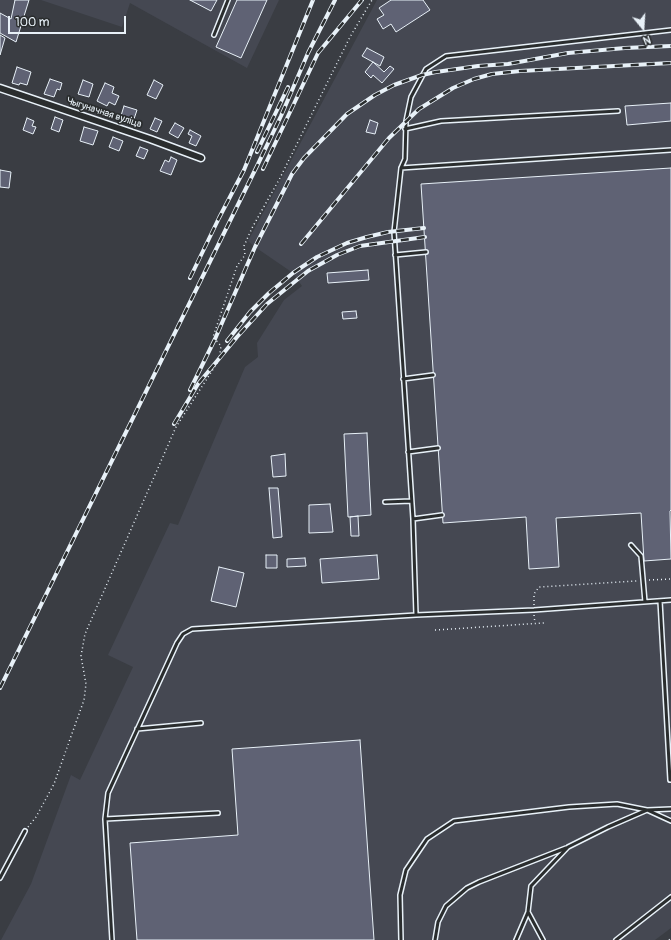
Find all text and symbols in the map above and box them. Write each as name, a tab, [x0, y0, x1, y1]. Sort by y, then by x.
scale bar	[10, 8, 128, 34]
north arrow	[623, 8, 663, 48]
text: 100 m	[15, 15, 49, 30]
text: N	[641, 33, 652, 47]
street label: Чыгуначная вуліца	[65, 95, 143, 131]

